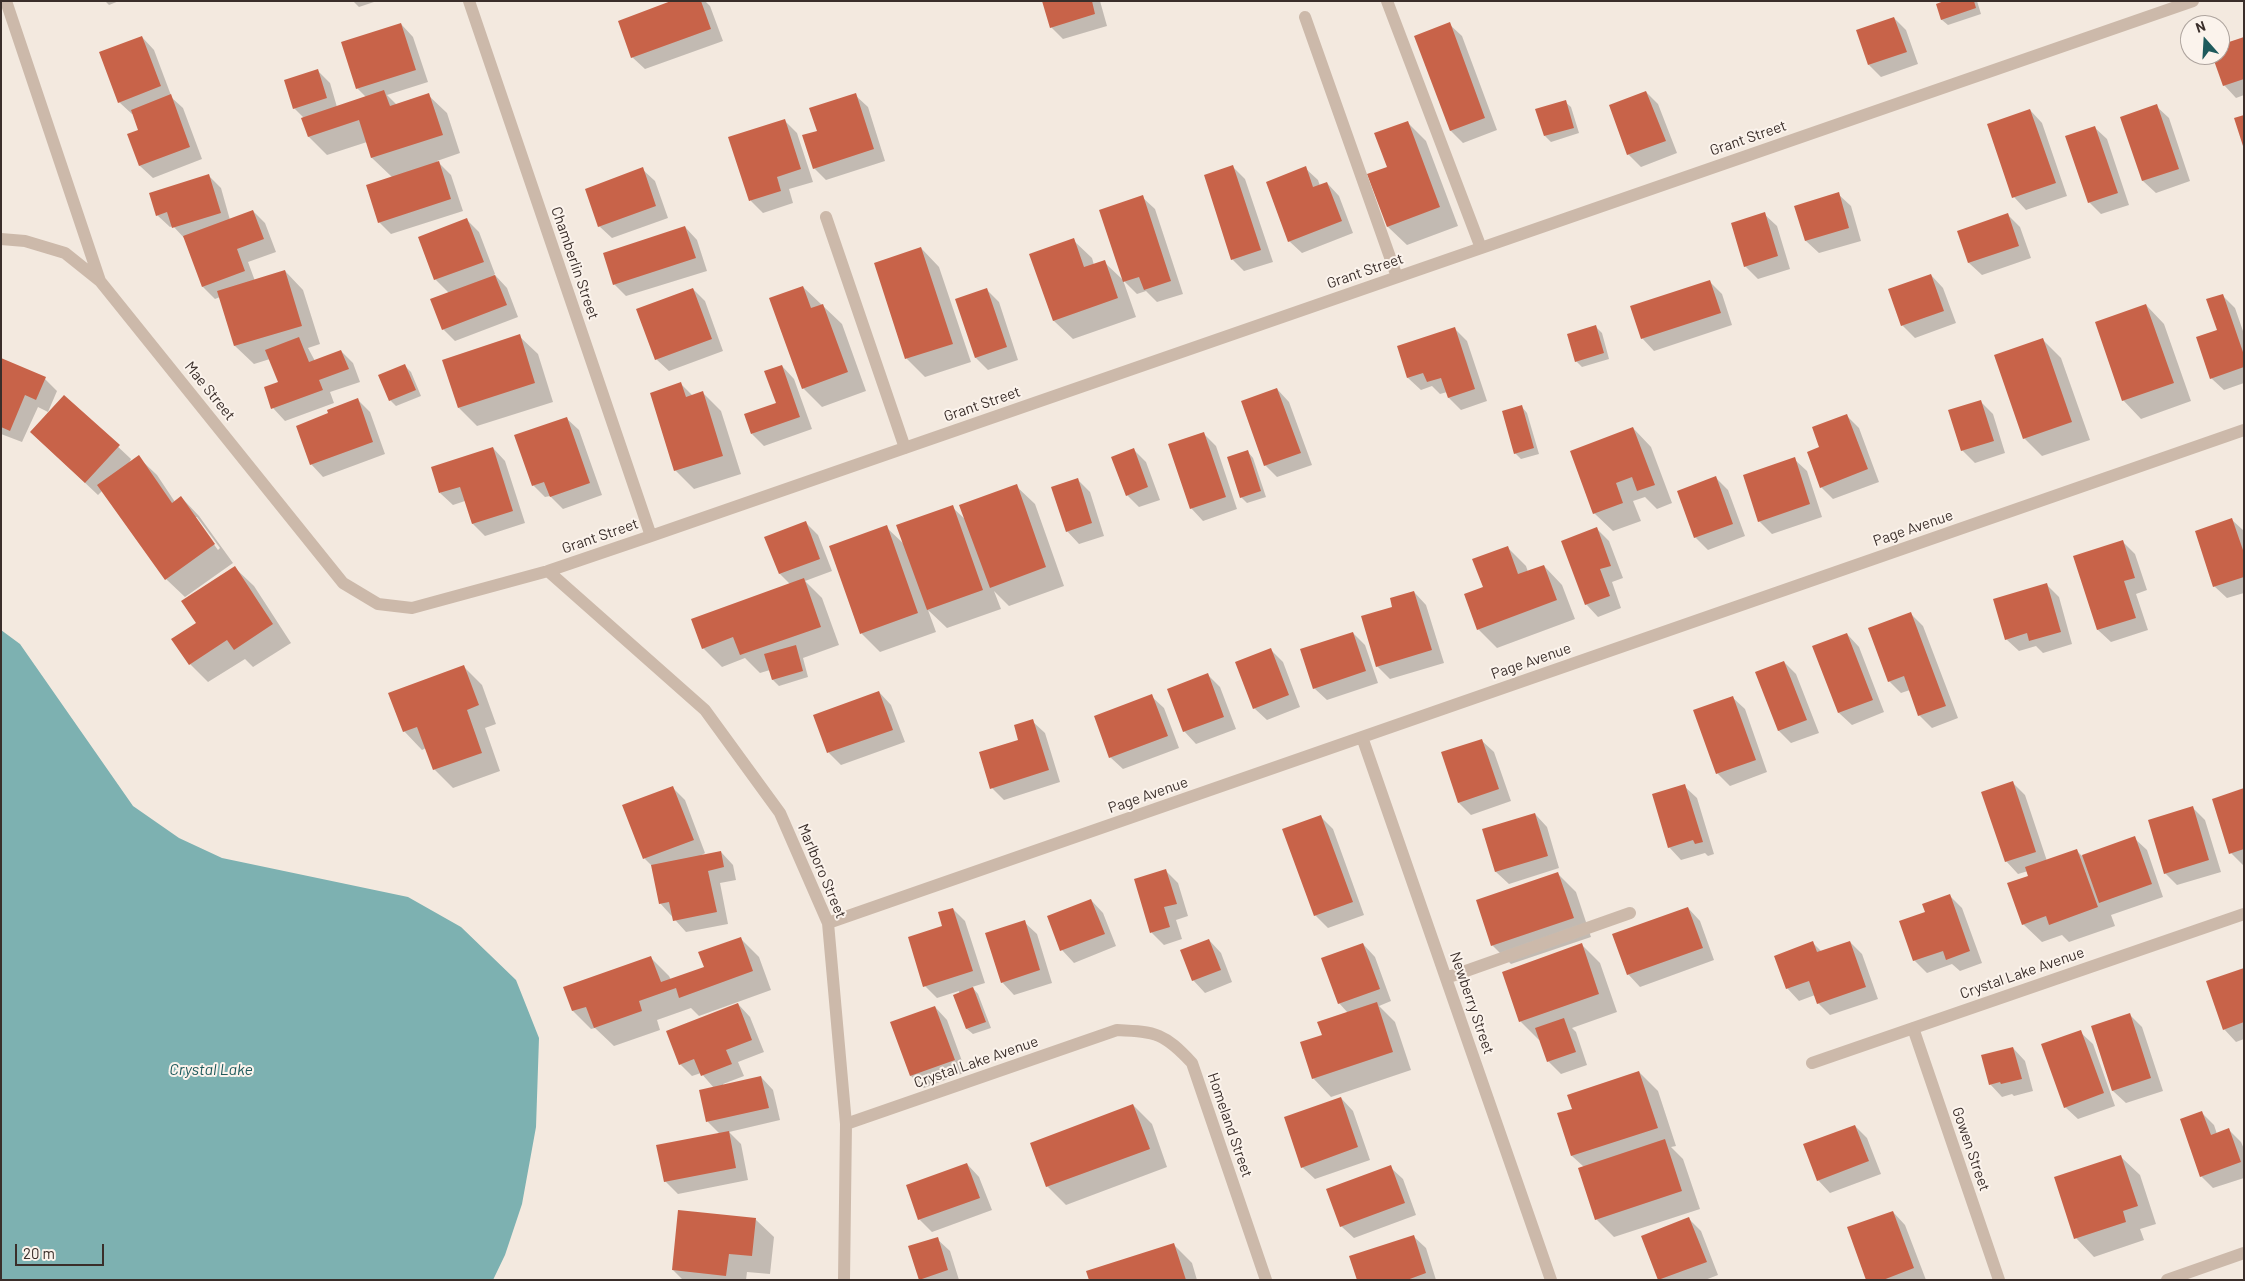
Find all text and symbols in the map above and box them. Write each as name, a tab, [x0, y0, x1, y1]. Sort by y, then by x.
north arrow	[2180, 15, 2230, 65]
text: N	[2193, 17, 2207, 36]
street label: Grant Street	[1707, 117, 1789, 159]
street label: Chamberlin Street	[547, 204, 603, 322]
street label: Grant Street	[1324, 250, 1406, 292]
street label: Mae Street	[181, 358, 239, 424]
street label: Grant Street	[941, 383, 1023, 425]
street label: Page Avenue	[1871, 506, 1955, 550]
street label: Grant Street	[559, 515, 641, 557]
street label: Page Avenue	[1489, 639, 1573, 683]
street label: Page Avenue	[1106, 773, 1190, 817]
street label: Marlboro Street	[794, 821, 850, 921]
street label: Crystal Lake Avenue	[1957, 943, 2087, 1003]
street label: Newberry Street	[1446, 949, 1498, 1057]
street label: Crystal Lake Avenue	[911, 1032, 1041, 1092]
water label: Crystal Lake	[169, 1060, 253, 1080]
street label: Homeland Street	[1204, 1070, 1256, 1180]
street label: Gowen Street	[1948, 1105, 1994, 1193]
scale bar	[18, 1234, 106, 1266]
text: 20 m	[23, 1244, 55, 1262]

